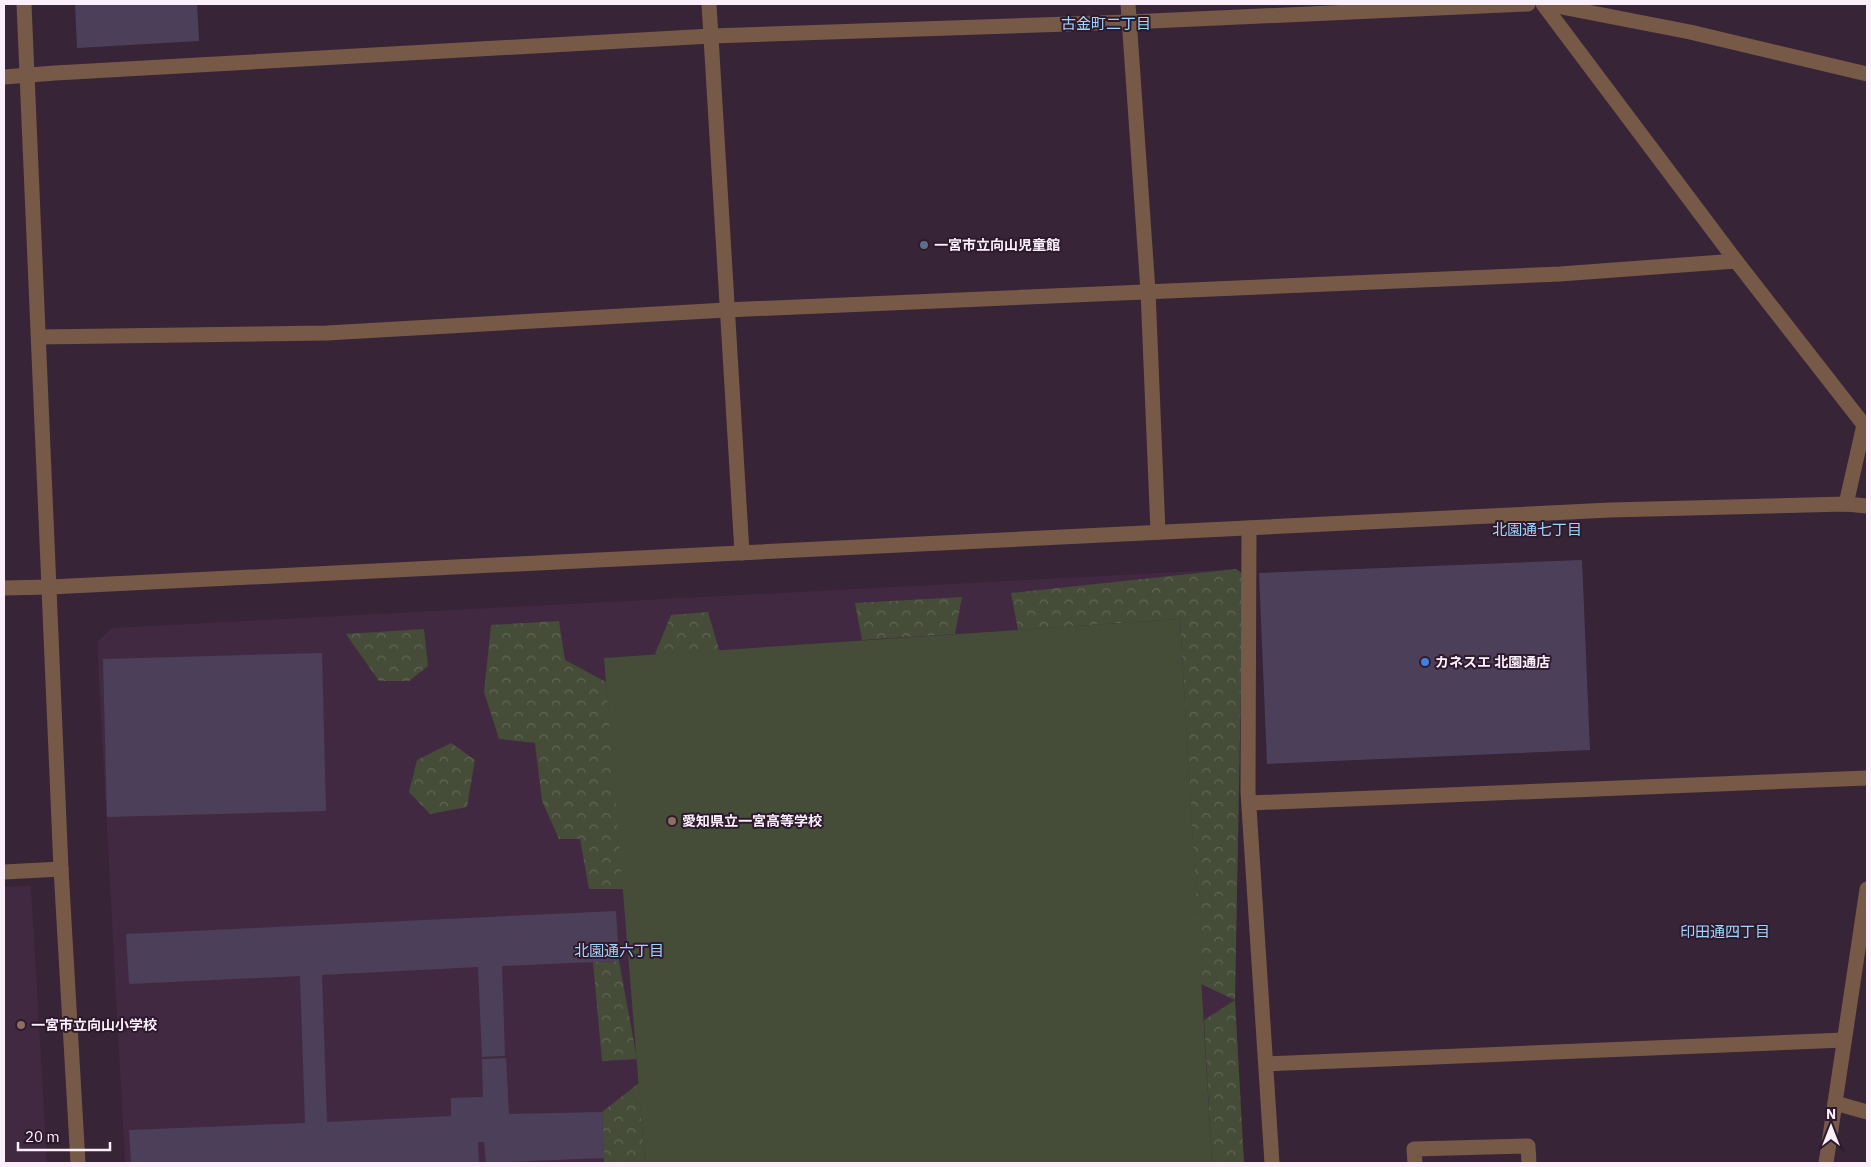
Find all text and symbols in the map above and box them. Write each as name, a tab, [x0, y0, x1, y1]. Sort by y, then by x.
district label: 古金町二丁目	[1061, 14, 1151, 33]
place label: 一宮市立向山児童館	[934, 236, 1060, 254]
marker: 一宮市立向山児童館	[918, 239, 930, 251]
district label: 北園通七丁目	[1492, 520, 1582, 539]
place label: カネスエ 北園通店	[1435, 653, 1550, 671]
marker: カネスエ 北園通店	[1419, 656, 1431, 668]
place label: 愛知県立一宮高等学校	[682, 812, 822, 830]
marker: 愛知県立一宮高等学校	[666, 815, 678, 827]
district label: 印田通四丁目	[1680, 922, 1770, 941]
district label: 北園通六丁目	[574, 941, 664, 960]
place label: 一宮市立向山小学校	[31, 1016, 157, 1034]
marker: 一宮市立向山小学校	[15, 1019, 27, 1031]
north arrow	[1806, 1102, 1856, 1152]
text: N	[1826, 1105, 1836, 1123]
scale bar	[18, 1120, 110, 1152]
text: 20 m	[25, 1127, 60, 1146]

